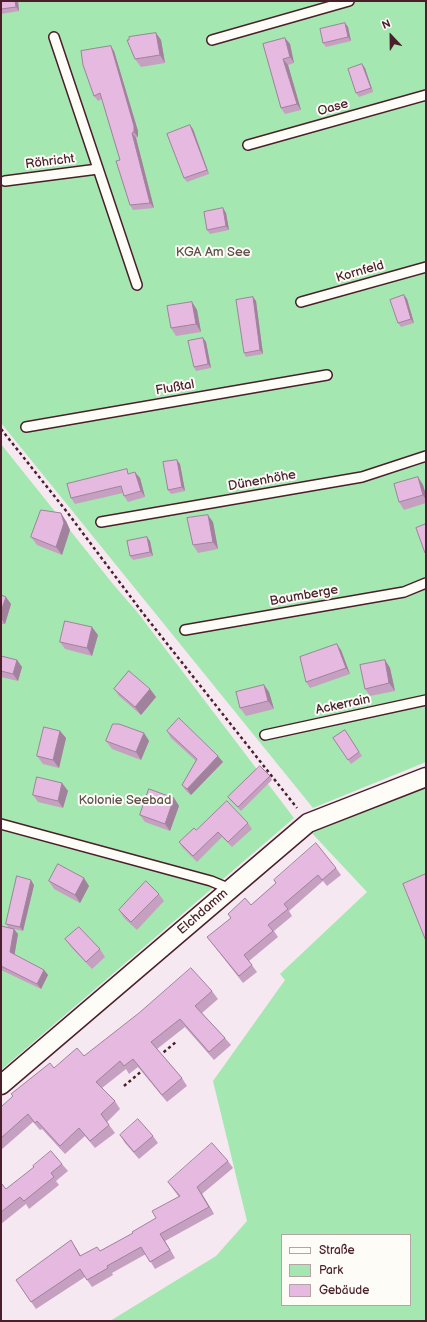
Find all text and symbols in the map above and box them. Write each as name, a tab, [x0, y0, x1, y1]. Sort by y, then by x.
north arrow	[371, 16, 411, 56]
text: N	[380, 17, 393, 32]
street label: Oase	[316, 96, 350, 120]
street label: Röhricht	[24, 151, 76, 173]
park label: KGA Am See	[176, 245, 250, 261]
street label: Kornfeld	[334, 258, 386, 286]
street label: Flußtal	[154, 377, 196, 399]
street label: Dünenhöhe	[227, 467, 297, 495]
street label: Baumberge	[269, 582, 339, 610]
street label: Ackerrain	[314, 692, 372, 718]
park label: Kolonie Seebad	[79, 793, 171, 809]
street label: Elchdamm	[175, 886, 231, 938]
legend	[281, 1234, 411, 1306]
text: Straße	[319, 1243, 355, 1258]
text: Park	[319, 1263, 343, 1278]
text: Gebäude	[319, 1283, 369, 1298]

